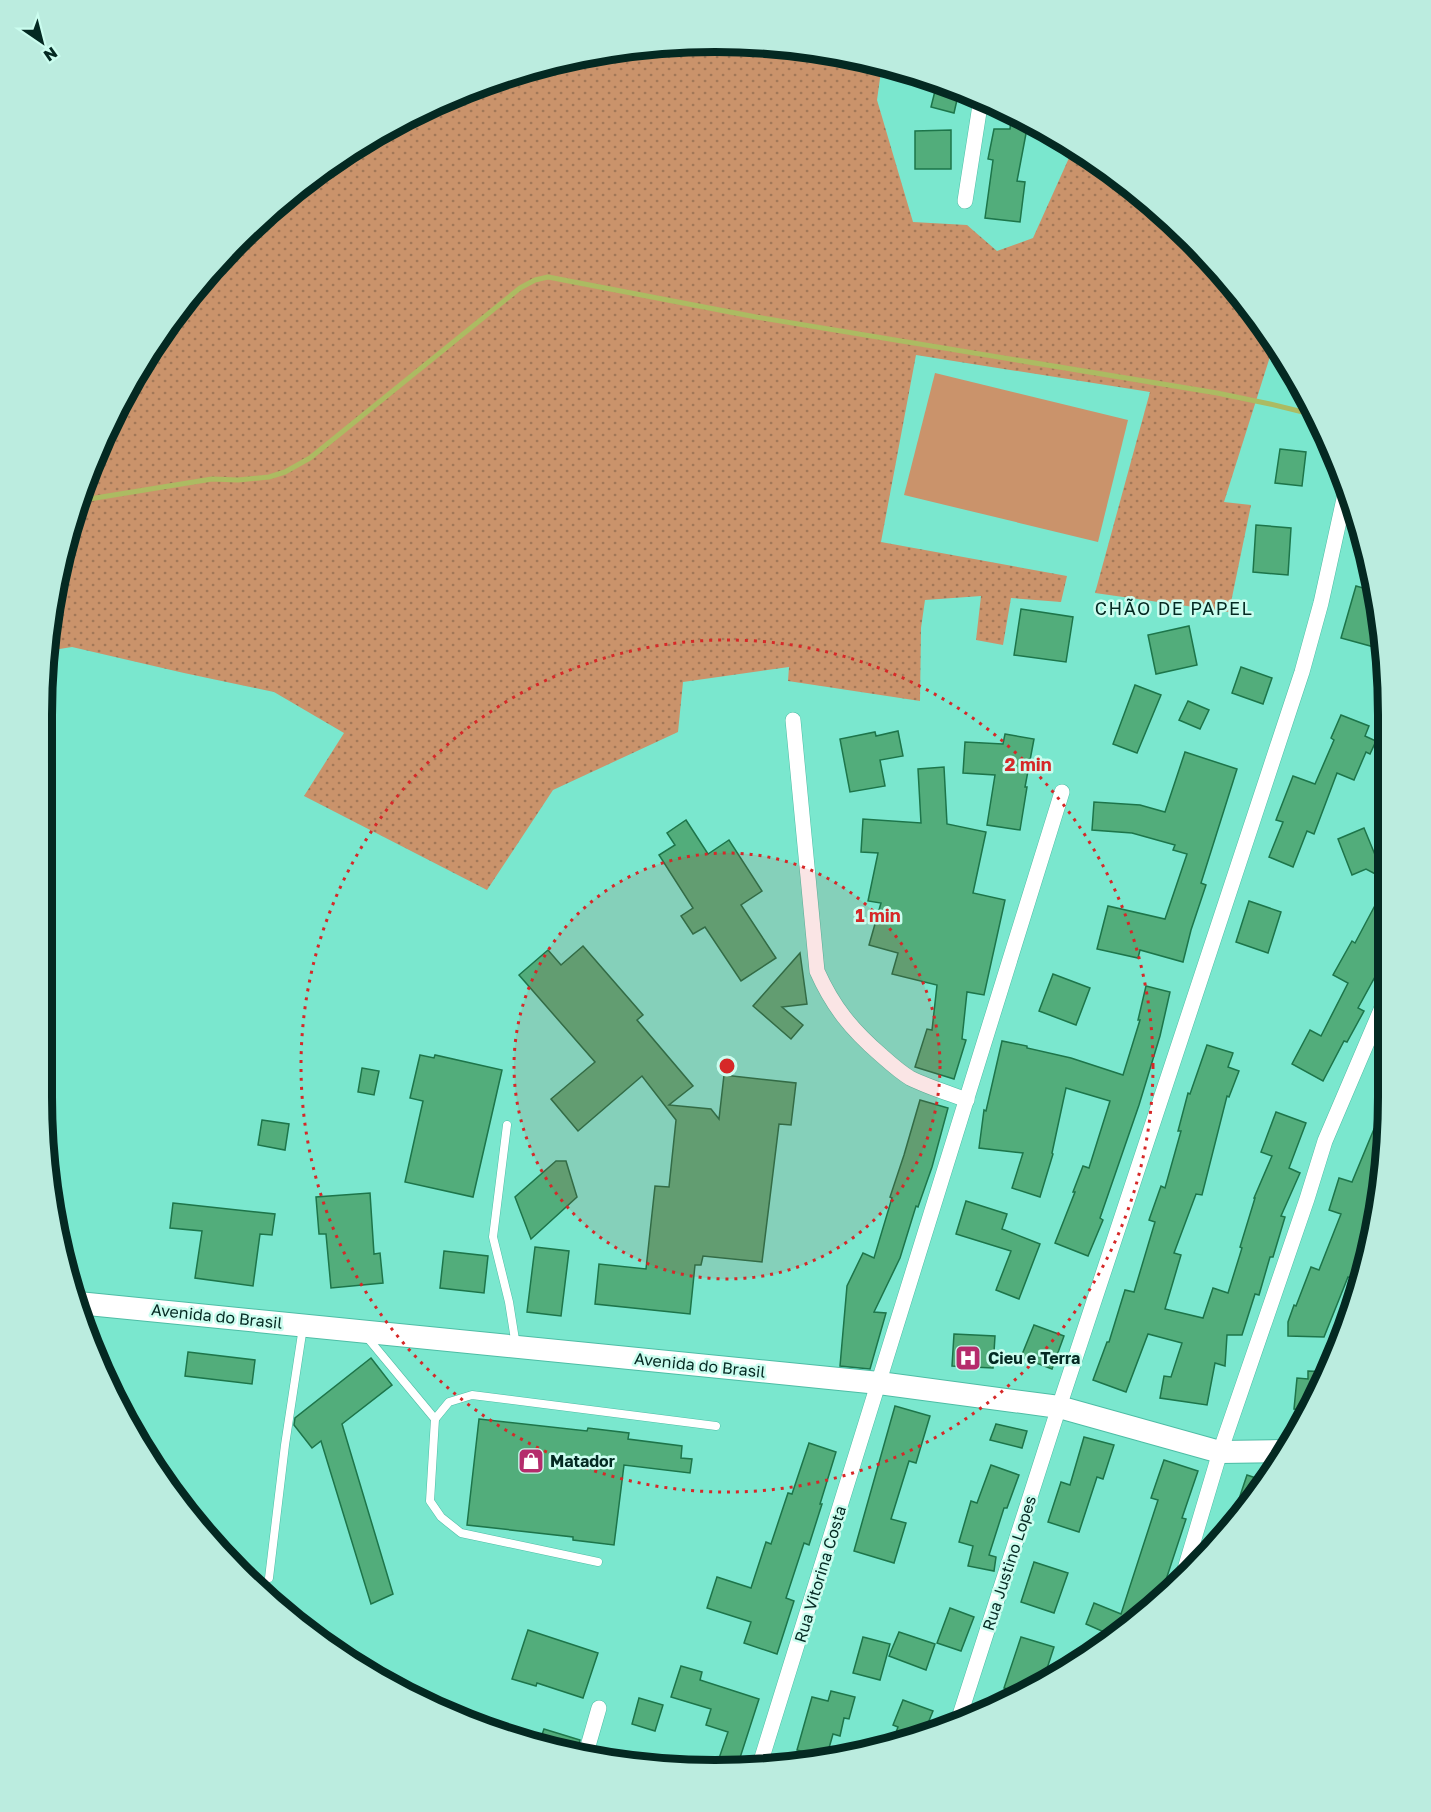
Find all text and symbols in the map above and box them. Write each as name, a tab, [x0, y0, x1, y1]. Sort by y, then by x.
north arrow	[12, 12, 72, 72]
text: N	[40, 43, 61, 66]
district label: CHÃO DE PAPEL	[1095, 597, 1253, 619]
text: 2 min	[1004, 753, 1052, 775]
text: 1 min	[855, 904, 901, 926]
centre of rings	[717, 1056, 737, 1076]
street label: Avenida do Brasil	[150, 1299, 284, 1333]
hospital icon: Cieu e Terra	[953, 1343, 983, 1373]
street label: Avenida do Brasil	[633, 1348, 767, 1382]
place label: Cieu e Terra	[988, 1348, 1080, 1368]
shop icon: Matador	[516, 1446, 546, 1476]
place label: Matador	[550, 1451, 615, 1471]
street label: Rua Justino Lopes	[978, 1493, 1040, 1633]
street label: Rua Vitorina Costa	[790, 1503, 850, 1645]

